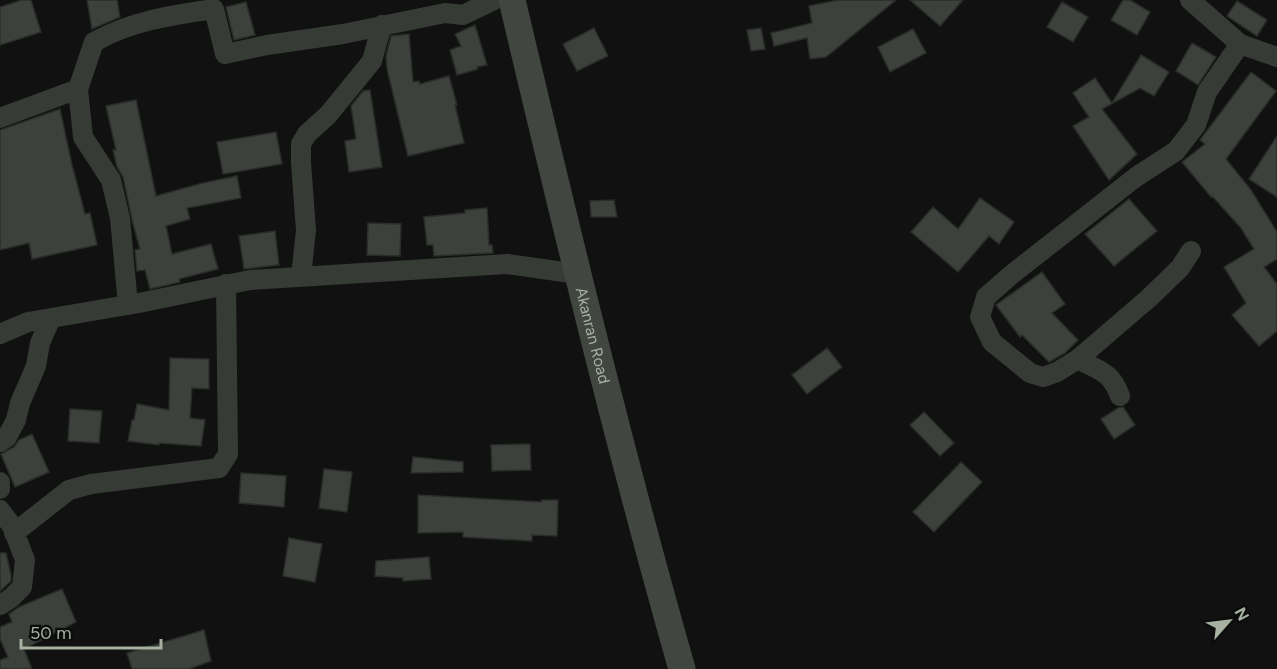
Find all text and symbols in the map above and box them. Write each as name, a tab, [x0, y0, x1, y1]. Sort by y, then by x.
street label: Akanran Road	[572, 285, 614, 386]
north arrow	[1199, 591, 1259, 651]
text: N	[1231, 604, 1253, 624]
scale bar	[21, 612, 160, 650]
text: 50 m	[30, 622, 72, 644]

